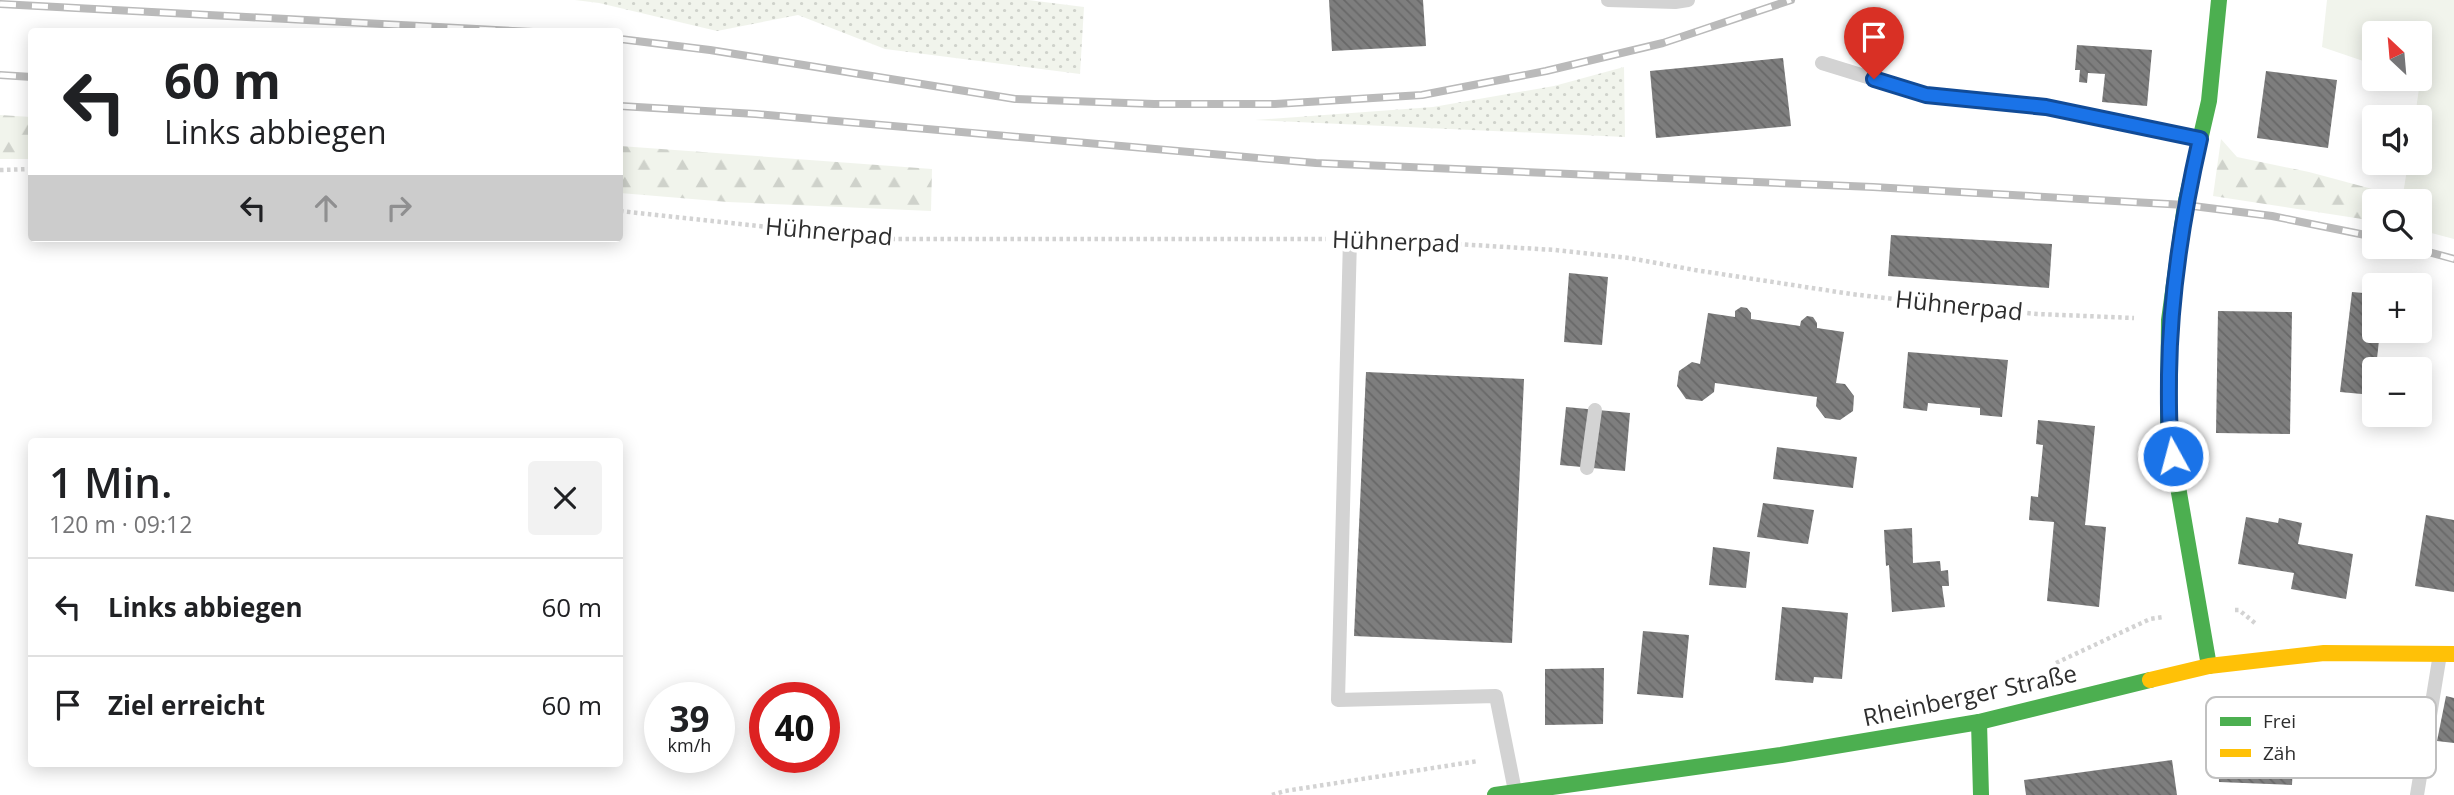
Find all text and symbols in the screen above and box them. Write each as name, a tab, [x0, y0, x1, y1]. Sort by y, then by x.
pin	[1844, 7, 1904, 79]
icon: arrive	[1855, 18, 1893, 56]
north arrow	[2362, 21, 2432, 91]
map controls	[2362, 21, 2432, 427]
text: 60 m	[164, 47, 281, 113]
icon: left	[49, 56, 140, 147]
button: sound	[2362, 105, 2432, 175]
text: Links abbiegen	[164, 110, 387, 153]
icon: left	[234, 189, 272, 227]
icon: ahead	[307, 189, 345, 227]
icon: right	[380, 189, 418, 227]
button: search	[2362, 189, 2432, 259]
street label: Hühnerpad	[764, 208, 894, 253]
street label: Hühnerpad	[1332, 222, 1461, 259]
button: +	[2362, 273, 2432, 343]
street label: Hühnerpad	[1894, 281, 2024, 328]
button: −	[2362, 357, 2432, 427]
position arrow	[2136, 419, 2210, 493]
text: 1 Min.	[49, 453, 173, 510]
button: close	[528, 461, 602, 535]
text: 120 m · 09:12	[49, 508, 192, 540]
icon: left	[49, 588, 87, 626]
text: Links abbiegen	[108, 589, 303, 625]
text: 60 m	[541, 589, 602, 625]
street label: Rheinberger Straße	[1860, 656, 2080, 733]
speed limit sign: 40	[749, 682, 840, 773]
icon: arrive	[49, 686, 87, 724]
text: Ziel erreicht	[108, 687, 265, 723]
text: 60 m	[541, 687, 602, 723]
text: 39	[669, 695, 710, 742]
legend	[2206, 697, 2436, 778]
text: Frei	[2263, 708, 2296, 734]
text: km/h	[668, 733, 711, 757]
text: Zäh	[2263, 740, 2296, 766]

